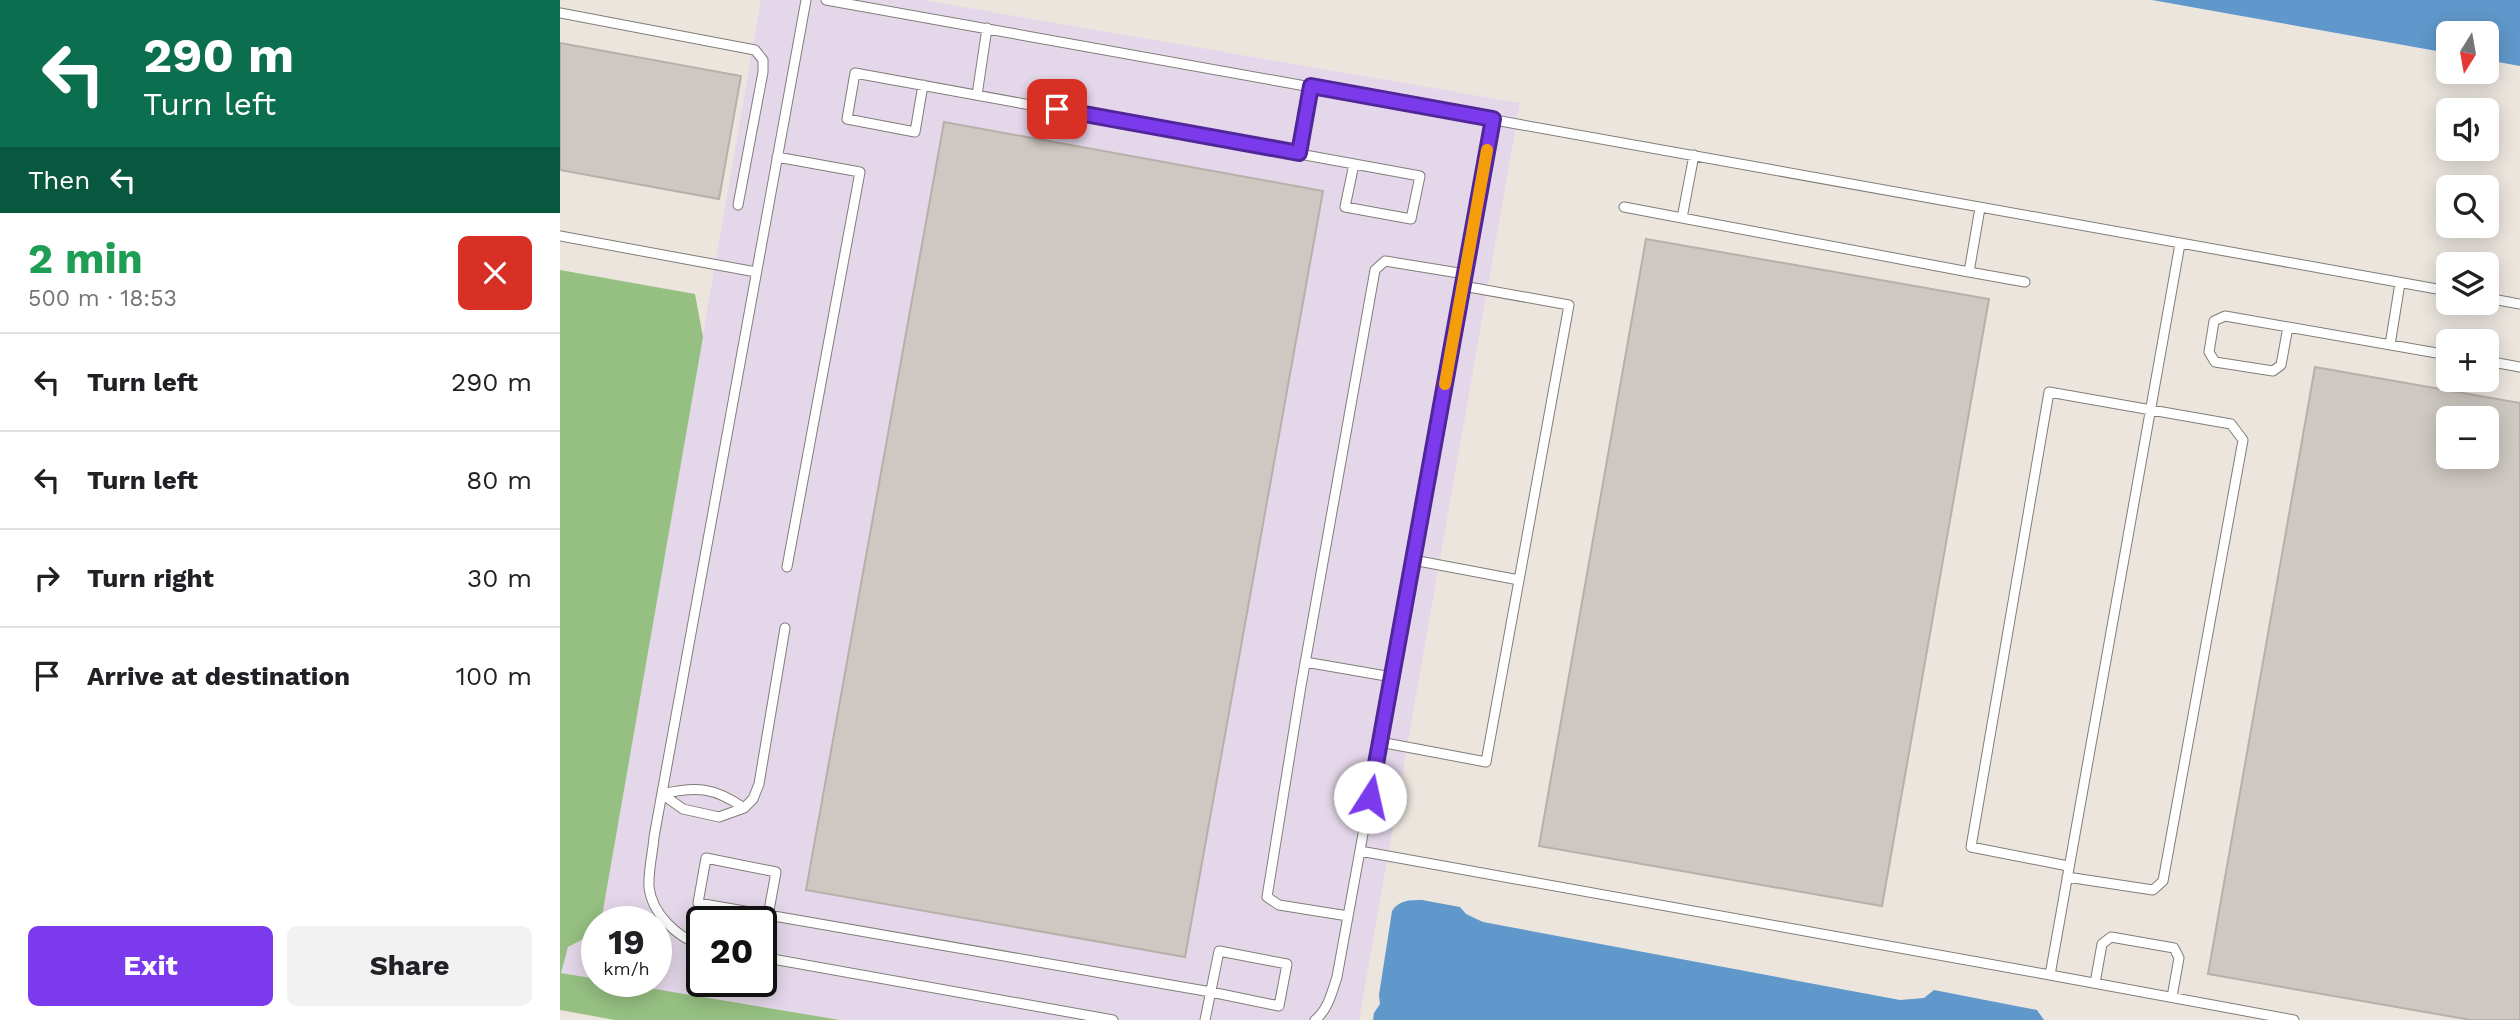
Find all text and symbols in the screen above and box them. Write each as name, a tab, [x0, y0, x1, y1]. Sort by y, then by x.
north arrow	[2436, 21, 2499, 84]
map controls	[2436, 21, 2499, 469]
text: 290 m	[143, 26, 294, 84]
icon: left	[28, 28, 119, 119]
pin	[1027, 79, 1087, 139]
text: Turn left	[143, 85, 276, 123]
icon: arrive	[1038, 90, 1076, 128]
button: sound	[2436, 98, 2499, 161]
icon: left	[104, 161, 142, 199]
text: Then	[28, 165, 90, 195]
button: search	[2436, 175, 2499, 238]
text: 2 min	[28, 234, 143, 283]
button: close	[458, 236, 532, 310]
button: layers	[2436, 252, 2499, 315]
text: 500 m · 18:53	[28, 285, 177, 312]
button: +	[2436, 329, 2499, 392]
icon: left	[28, 363, 66, 401]
text: Turn left	[87, 367, 198, 397]
text: 290 m	[451, 367, 532, 397]
button: −	[2436, 406, 2499, 469]
icon: left	[28, 461, 66, 499]
text: Turn left	[87, 465, 198, 495]
text: 80 m	[466, 465, 532, 495]
icon: right	[28, 559, 66, 597]
text: Turn right	[87, 563, 214, 593]
text: 30 m	[467, 563, 532, 593]
icon: arrive	[28, 657, 66, 695]
text: Arrive at destination	[87, 661, 350, 691]
text: 100 m	[456, 661, 532, 691]
position arrow	[1333, 760, 1407, 834]
speed limit sign: 20	[686, 906, 777, 997]
text: 19	[608, 921, 645, 963]
button: Exit	[28, 926, 273, 1006]
button: Share	[287, 926, 532, 1006]
text: km/h	[603, 958, 650, 979]

